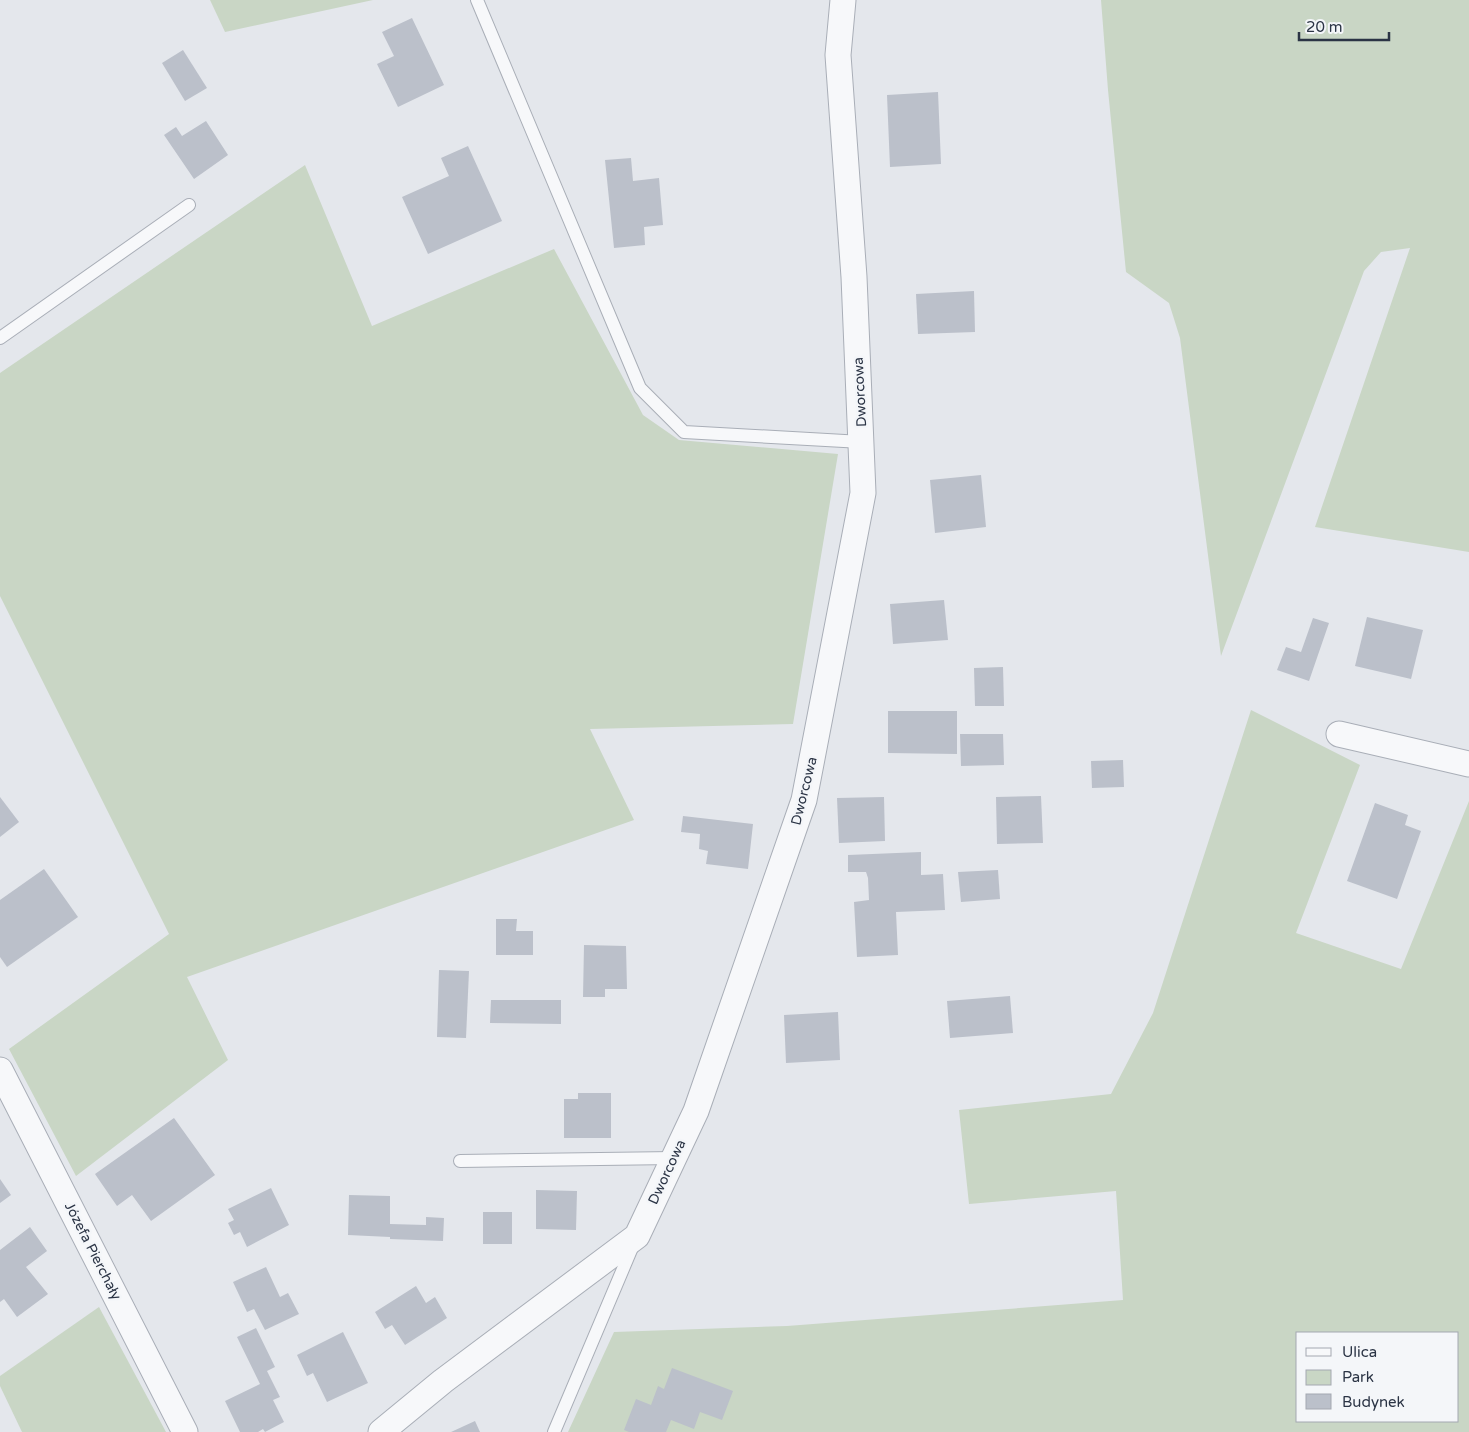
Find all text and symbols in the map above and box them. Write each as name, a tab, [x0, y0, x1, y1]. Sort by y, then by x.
scale bar	[1299, 10, 1389, 42]
text: 20 m	[1306, 18, 1343, 36]
street label: Dworcowa	[850, 357, 870, 427]
street label: Dworcowa	[787, 755, 821, 827]
street label: Dworcowa	[645, 1137, 689, 1207]
street label: Józefa Pierchały	[61, 1199, 125, 1303]
legend	[1296, 1332, 1459, 1422]
text: Ulica	[1342, 1343, 1377, 1361]
text: Park	[1342, 1368, 1374, 1386]
text: Budynek	[1342, 1393, 1405, 1411]

